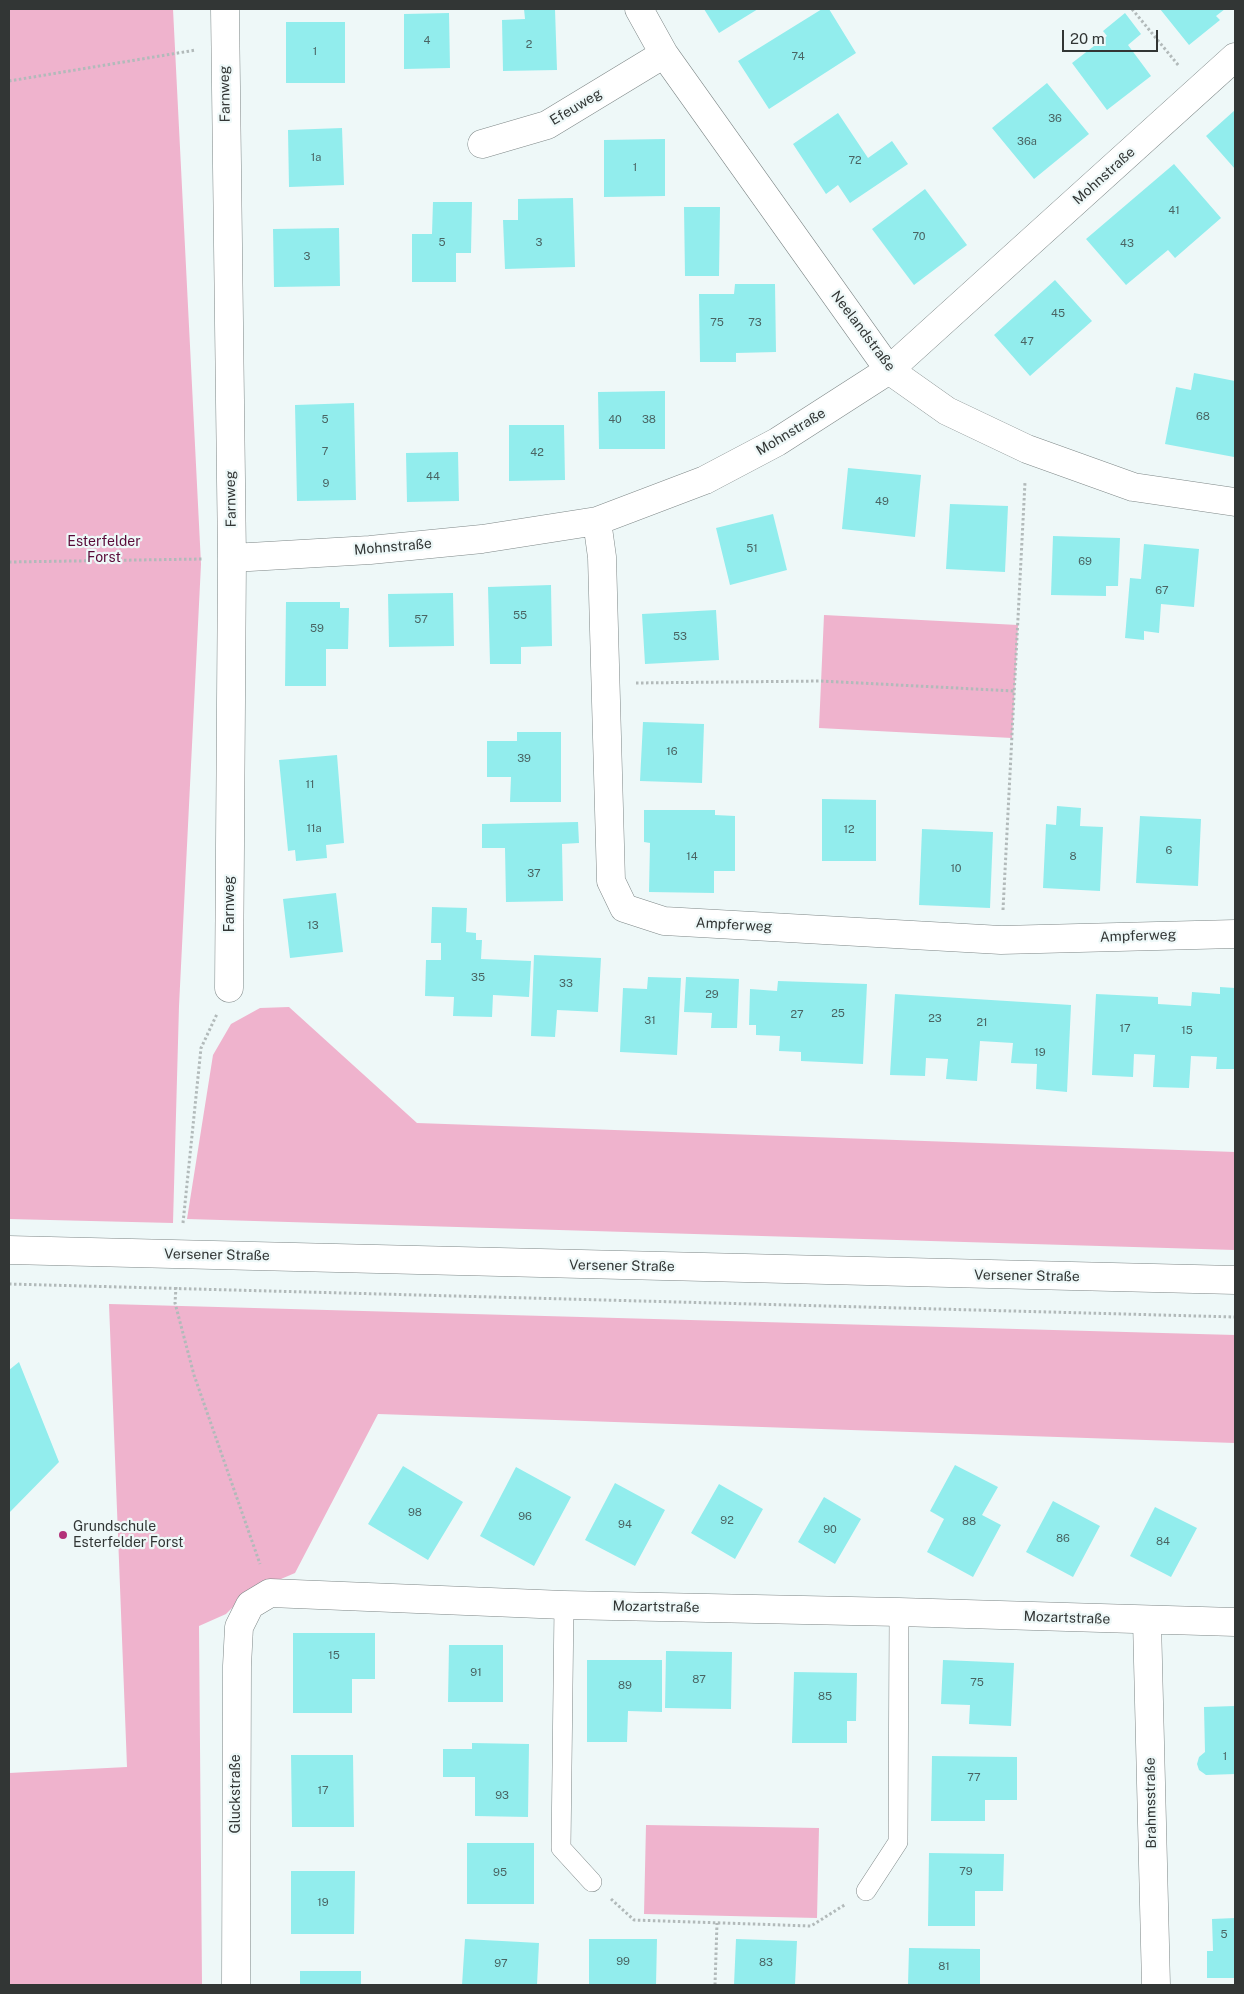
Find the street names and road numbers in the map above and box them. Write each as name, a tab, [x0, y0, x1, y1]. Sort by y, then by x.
street label: Farnweg	[216, 66, 234, 122]
street label: Efeuweg	[547, 85, 605, 129]
street label: Mohnstraße	[1069, 144, 1139, 208]
street label: Neelandstraße	[827, 288, 899, 374]
street label: Mohnstraße	[753, 405, 829, 459]
street label: Farnweg	[222, 471, 240, 527]
street label: Mohnstraße	[354, 535, 432, 559]
street label: Farnweg	[222, 876, 238, 932]
street label: Ampferweg	[695, 915, 773, 935]
street label: Ampferweg	[1099, 926, 1177, 946]
street label: Versener Straße	[164, 1246, 270, 1264]
street label: Versener Straße	[569, 1257, 675, 1275]
street label: Versener Straße	[974, 1267, 1080, 1285]
street label: Mozartstraße	[612, 1598, 700, 1616]
street label: Mozartstraße	[1023, 1608, 1111, 1628]
street label: Gluckstraße	[228, 1754, 244, 1834]
street label: Brahmsstraße	[1142, 1757, 1160, 1849]

